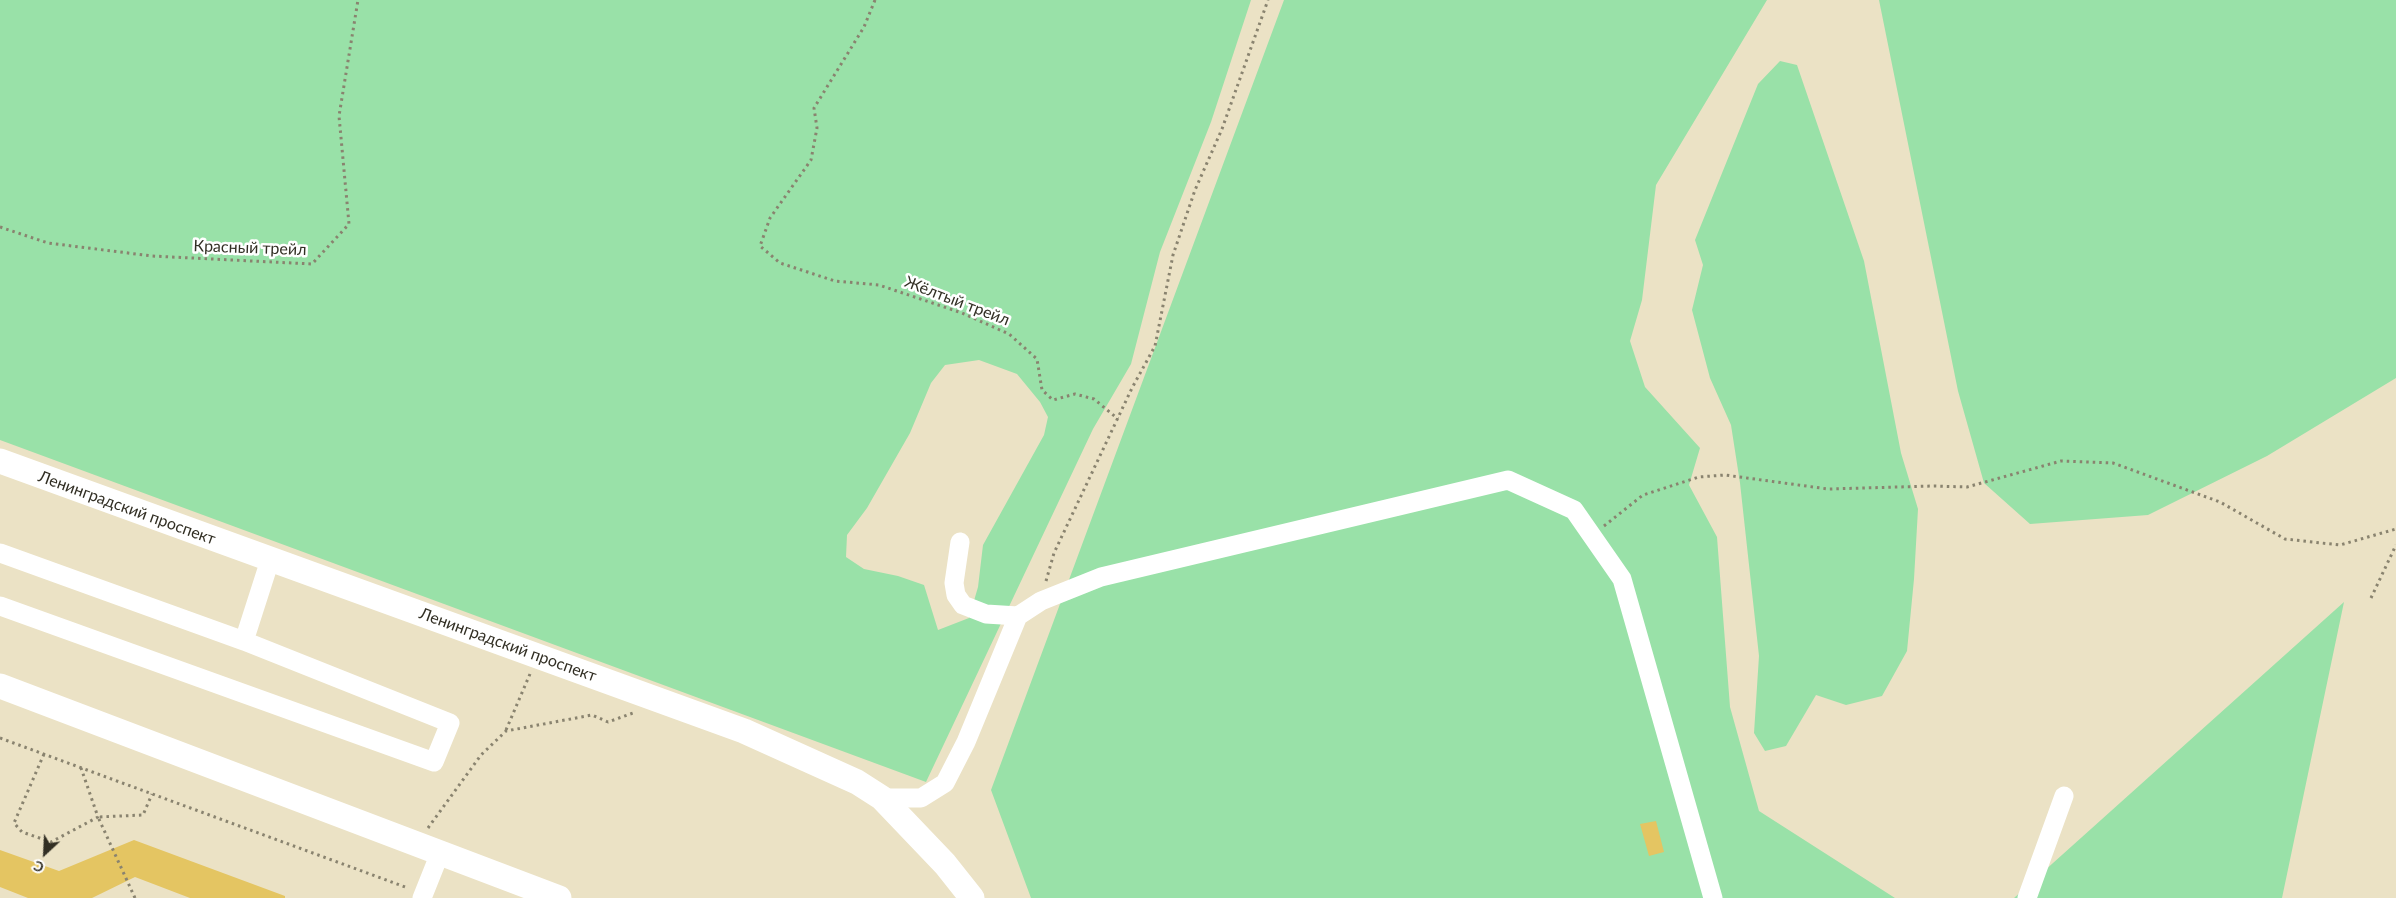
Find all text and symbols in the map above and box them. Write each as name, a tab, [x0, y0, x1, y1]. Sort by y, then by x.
street label: Красный трейл	[193, 236, 307, 260]
street label: Жёлтый трейл	[902, 272, 1012, 330]
street label: Ленинградский проспект	[36, 467, 218, 549]
street label: Ленинградский проспект	[417, 604, 599, 686]
north arrow	[20, 828, 70, 878]
text: С	[31, 857, 46, 877]

